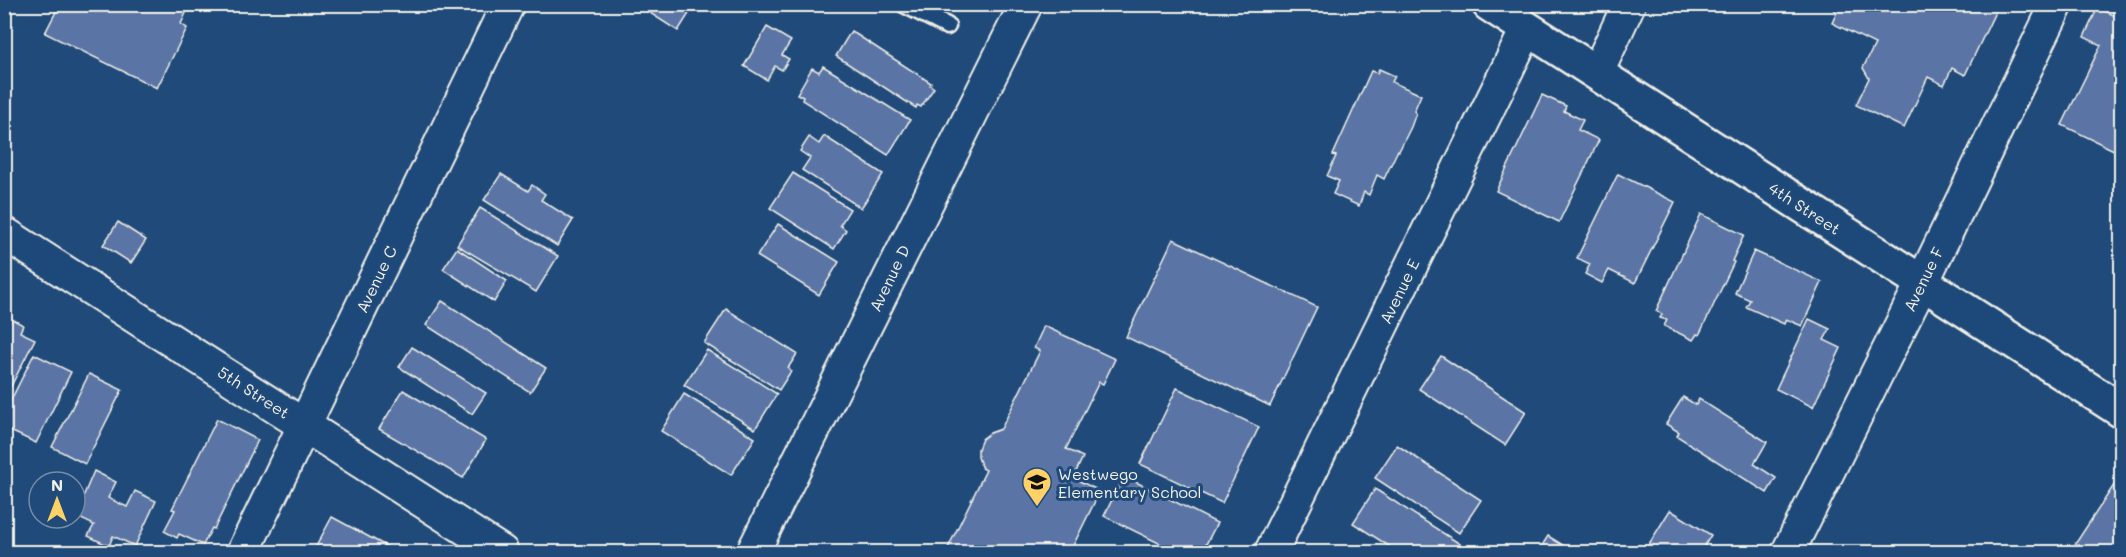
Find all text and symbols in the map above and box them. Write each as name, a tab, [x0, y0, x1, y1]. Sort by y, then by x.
street label: 4th Street	[1765, 177, 1845, 239]
street label: Avenue D	[864, 241, 914, 315]
street label: Avenue C	[351, 242, 401, 316]
street label: Avenue F	[1898, 243, 1948, 315]
street label: Avenue E	[1374, 255, 1424, 327]
street label: 5th Street	[214, 361, 294, 423]
place label: Westwego Elementary School	[1058, 463, 1202, 502]
school or university icon: Westwego Elementary School	[1021, 466, 1053, 508]
north arrow	[27, 470, 87, 530]
text: N	[51, 474, 63, 495]

